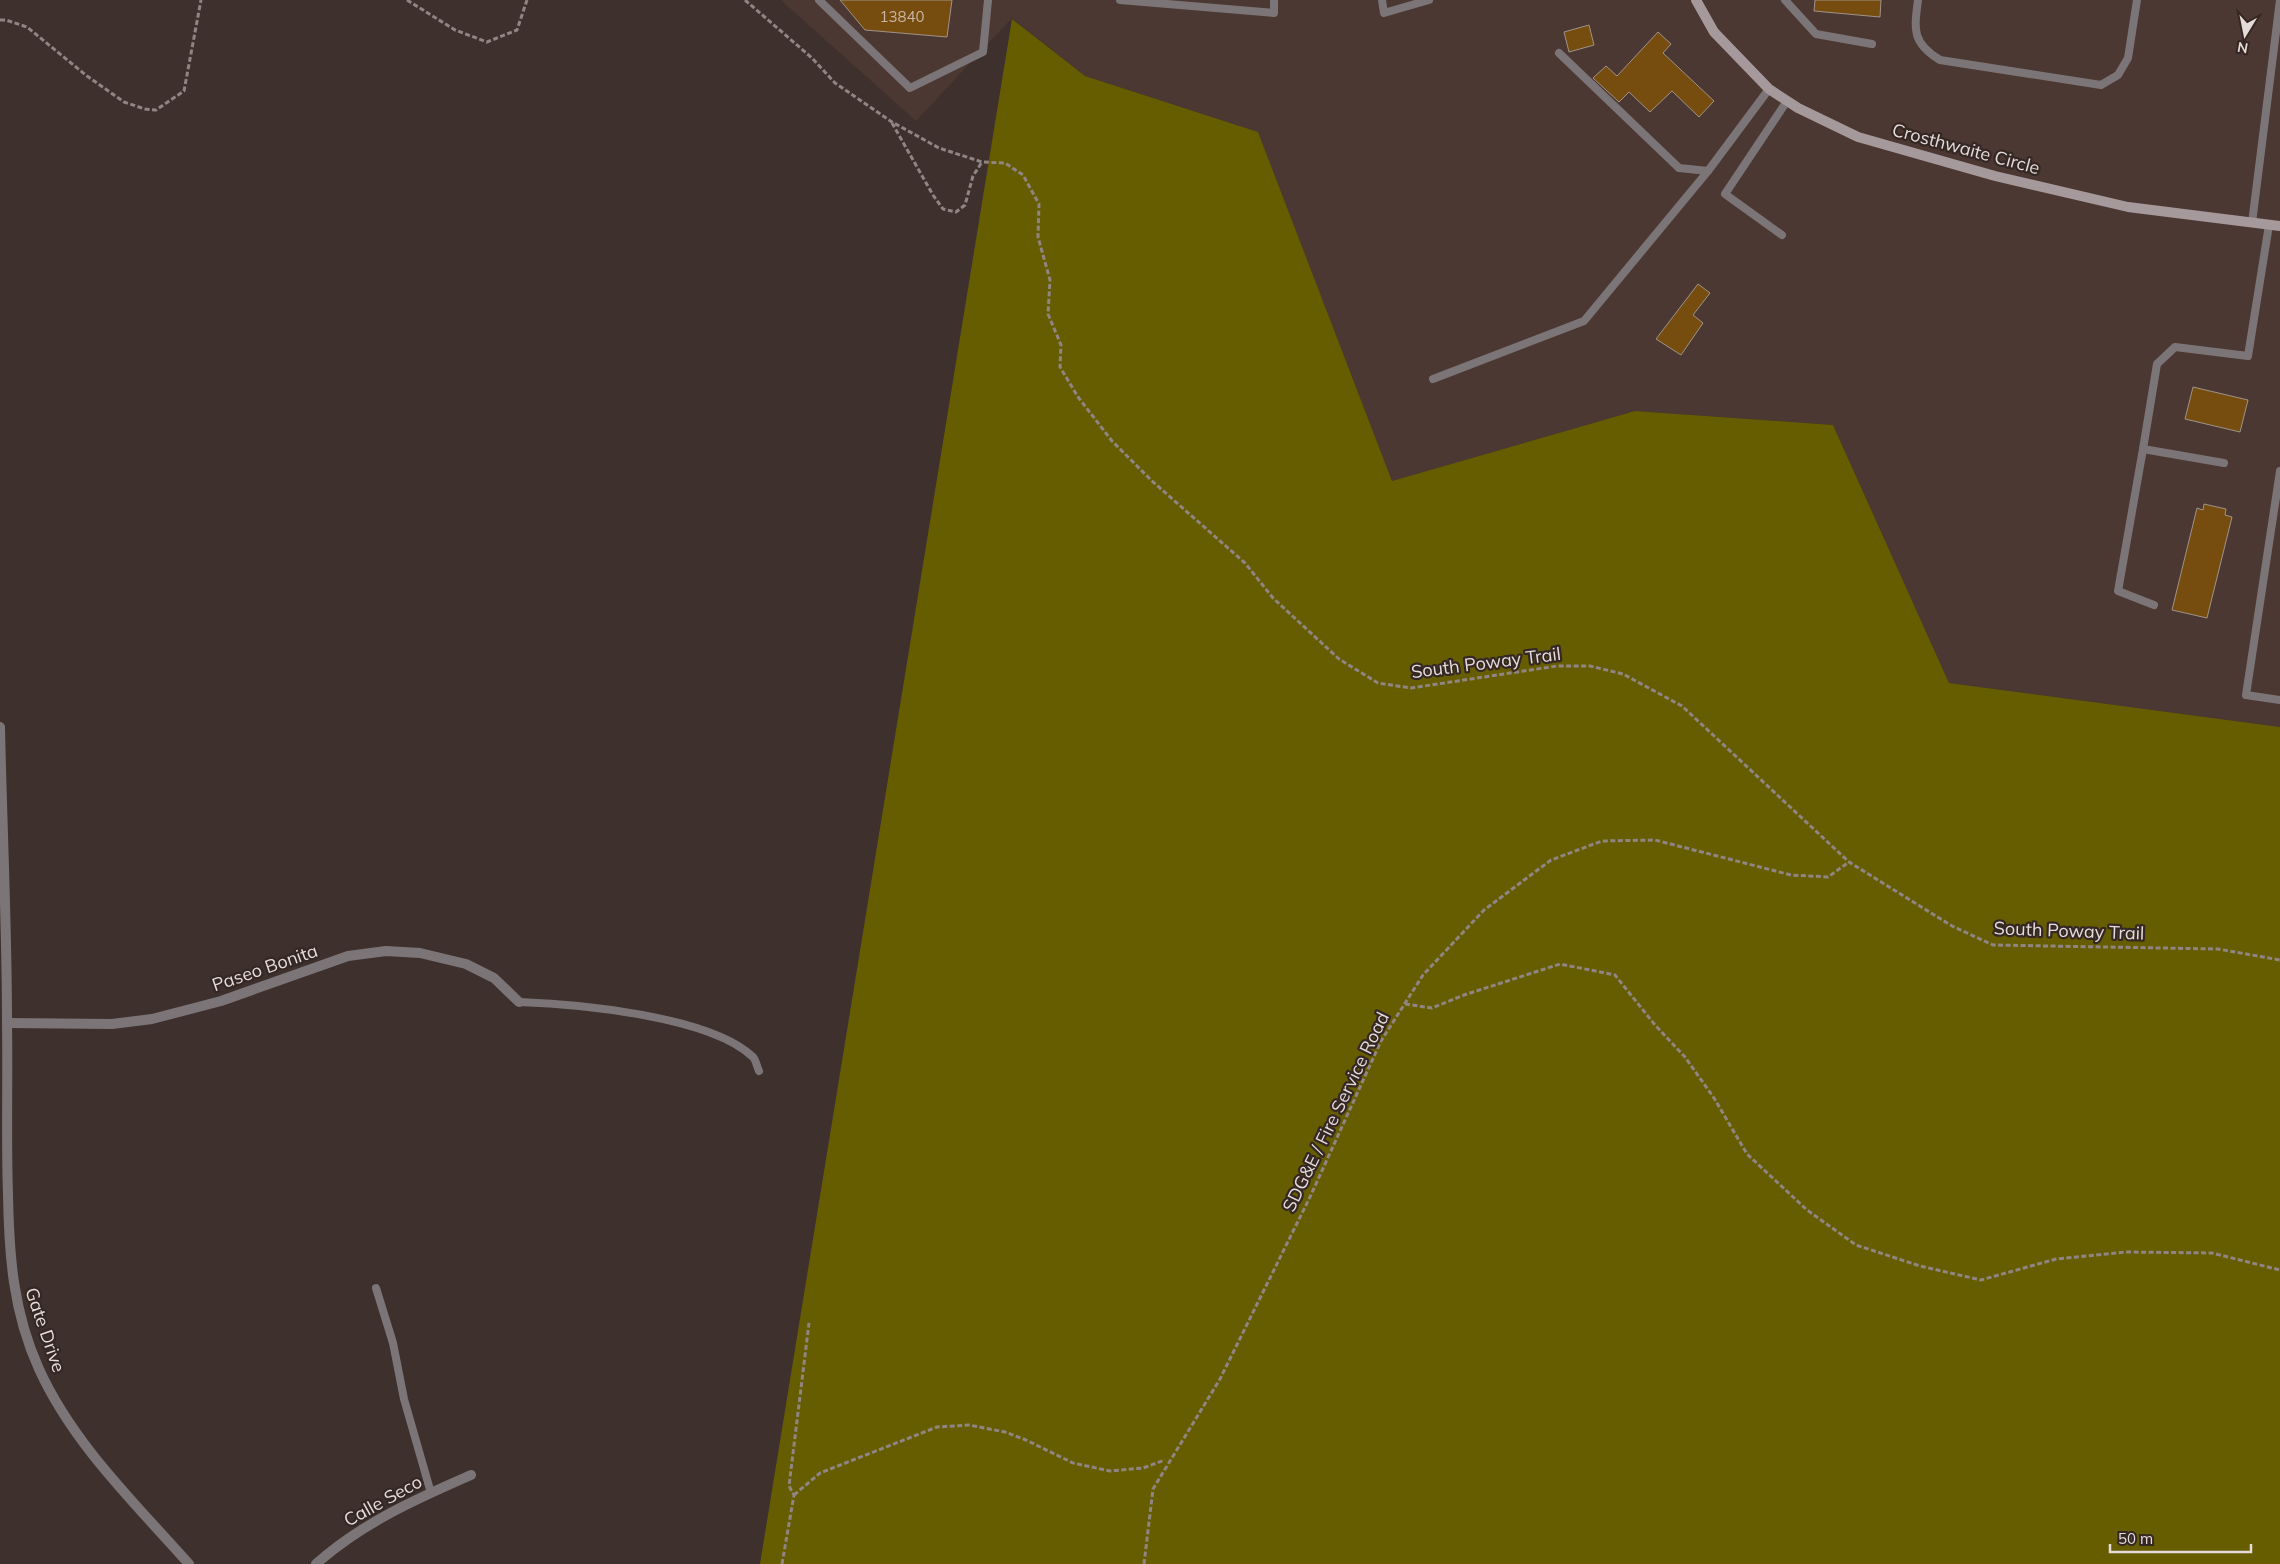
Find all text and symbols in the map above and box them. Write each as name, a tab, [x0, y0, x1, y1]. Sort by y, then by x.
house number: 13840	[879, 7, 925, 26]
north arrow	[2220, 10, 2270, 60]
text: N	[2236, 38, 2250, 58]
street label: Crosthwaite Circle	[1890, 118, 2042, 179]
street label: South Poway Trail	[1410, 642, 1562, 683]
street label: South Poway Trail	[1993, 916, 2145, 945]
street label: Paseo Bonita	[209, 939, 321, 996]
street label: SDG&E / Fire Service Road	[1277, 1008, 1394, 1216]
street label: Gate Drive	[20, 1284, 71, 1375]
street label: Calle Seco	[340, 1470, 426, 1531]
scale bar	[2110, 1522, 2251, 1554]
text: 50 m	[2118, 1529, 2153, 1548]

